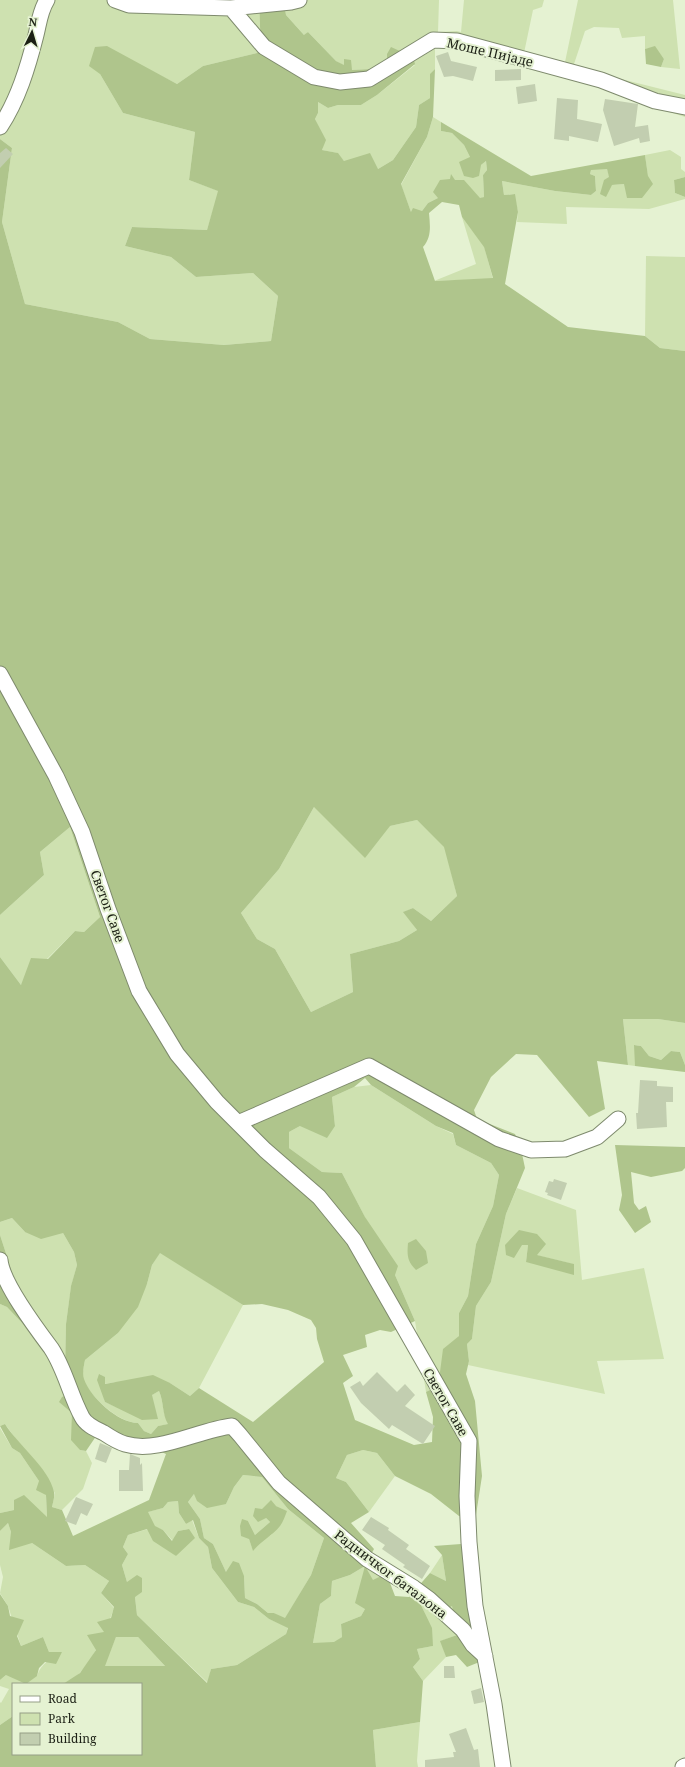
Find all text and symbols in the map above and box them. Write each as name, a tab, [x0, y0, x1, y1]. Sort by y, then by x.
north arrow	[12, 12, 52, 52]
text: N	[28, 14, 38, 29]
street label: Моше Пијаде	[445, 33, 535, 71]
street label: Светог Саве	[87, 867, 129, 945]
street label: Светог Саве	[419, 1365, 473, 1439]
street label: Радничког батаљона	[331, 1526, 451, 1622]
legend	[12, 1683, 142, 1755]
text: Road	[48, 1690, 78, 1707]
text: Park	[48, 1710, 76, 1727]
text: Building	[48, 1730, 97, 1747]

